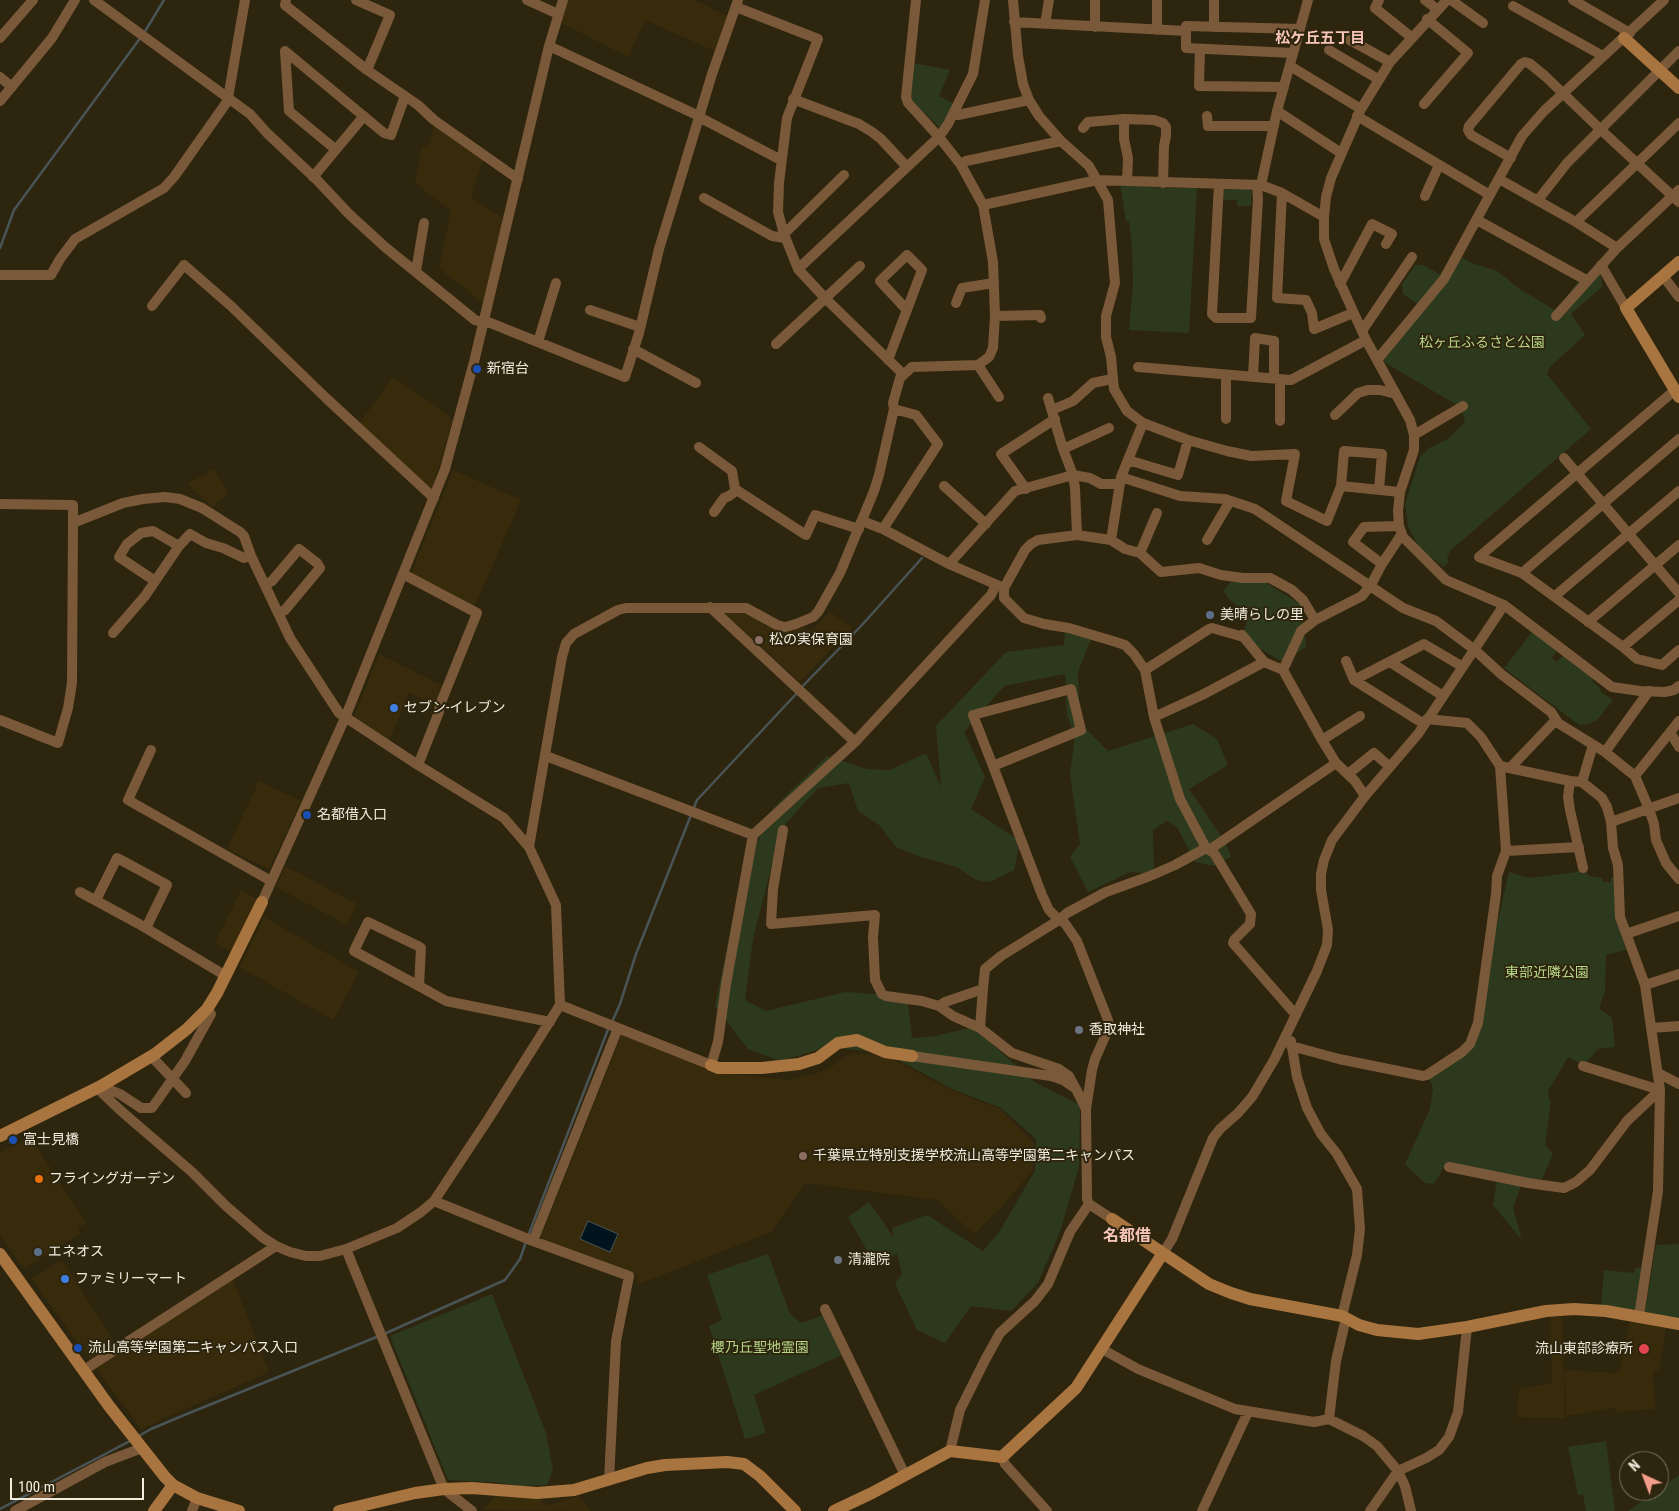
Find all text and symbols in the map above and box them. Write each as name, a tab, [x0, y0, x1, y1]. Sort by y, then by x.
district label: 松ケ丘五丁目	[1275, 30, 1365, 48]
park label: 松ヶ丘ふるさと公園	[1419, 335, 1545, 351]
place label: 新宿台	[487, 361, 529, 377]
marker: 新宿台	[471, 363, 483, 375]
place label: 美晴らしの里	[1220, 607, 1304, 623]
marker: 美晴らしの里	[1204, 609, 1216, 621]
place label: 松の実保育園	[769, 632, 853, 648]
marker: 松の実保育園	[753, 634, 765, 646]
place label: セブン-イレブン	[404, 700, 505, 716]
marker: セブン-イレブン	[388, 702, 400, 714]
place label: 名都借入口	[317, 807, 387, 823]
marker: 名都借入口	[301, 809, 313, 821]
park label: 東部近隣公園	[1505, 965, 1589, 981]
place label: 香取神社	[1089, 1022, 1145, 1038]
marker: 香取神社	[1073, 1024, 1085, 1036]
place label: 富士見橋	[23, 1132, 79, 1148]
marker: 富士見橋	[7, 1134, 19, 1146]
place label: 千葉県立特別支援学校流山高等学園第二キャンパス	[813, 1148, 1135, 1164]
marker: 千葉県立特別支援学校流山高等学園第二キャンパス	[797, 1150, 809, 1162]
place label: フライングガーデン	[49, 1171, 175, 1187]
marker: フライングガーデン	[33, 1173, 45, 1185]
district label: 名都借	[1103, 1227, 1151, 1247]
place label: エネオス	[48, 1244, 104, 1260]
marker: エネオス	[32, 1246, 44, 1258]
place label: 清瀧院	[848, 1252, 890, 1268]
marker: 清瀧院	[832, 1254, 844, 1266]
place label: ファミリーマート	[75, 1271, 187, 1287]
marker: ファミリーマート	[59, 1273, 71, 1285]
place label: 流山高等学園第二キャンパス入口	[88, 1340, 298, 1356]
park label: 櫻乃丘聖地霊園	[711, 1340, 809, 1356]
place label: 流山東部診療所	[1535, 1341, 1633, 1357]
marker: 流山高等学園第二キャンパス入口	[72, 1342, 84, 1354]
marker: 流山東部診療所	[1637, 1342, 1651, 1356]
north arrow	[1619, 1451, 1669, 1501]
text: N	[1626, 1457, 1643, 1475]
scale bar	[12, 1468, 146, 1500]
text: 100 m	[18, 1478, 55, 1496]

